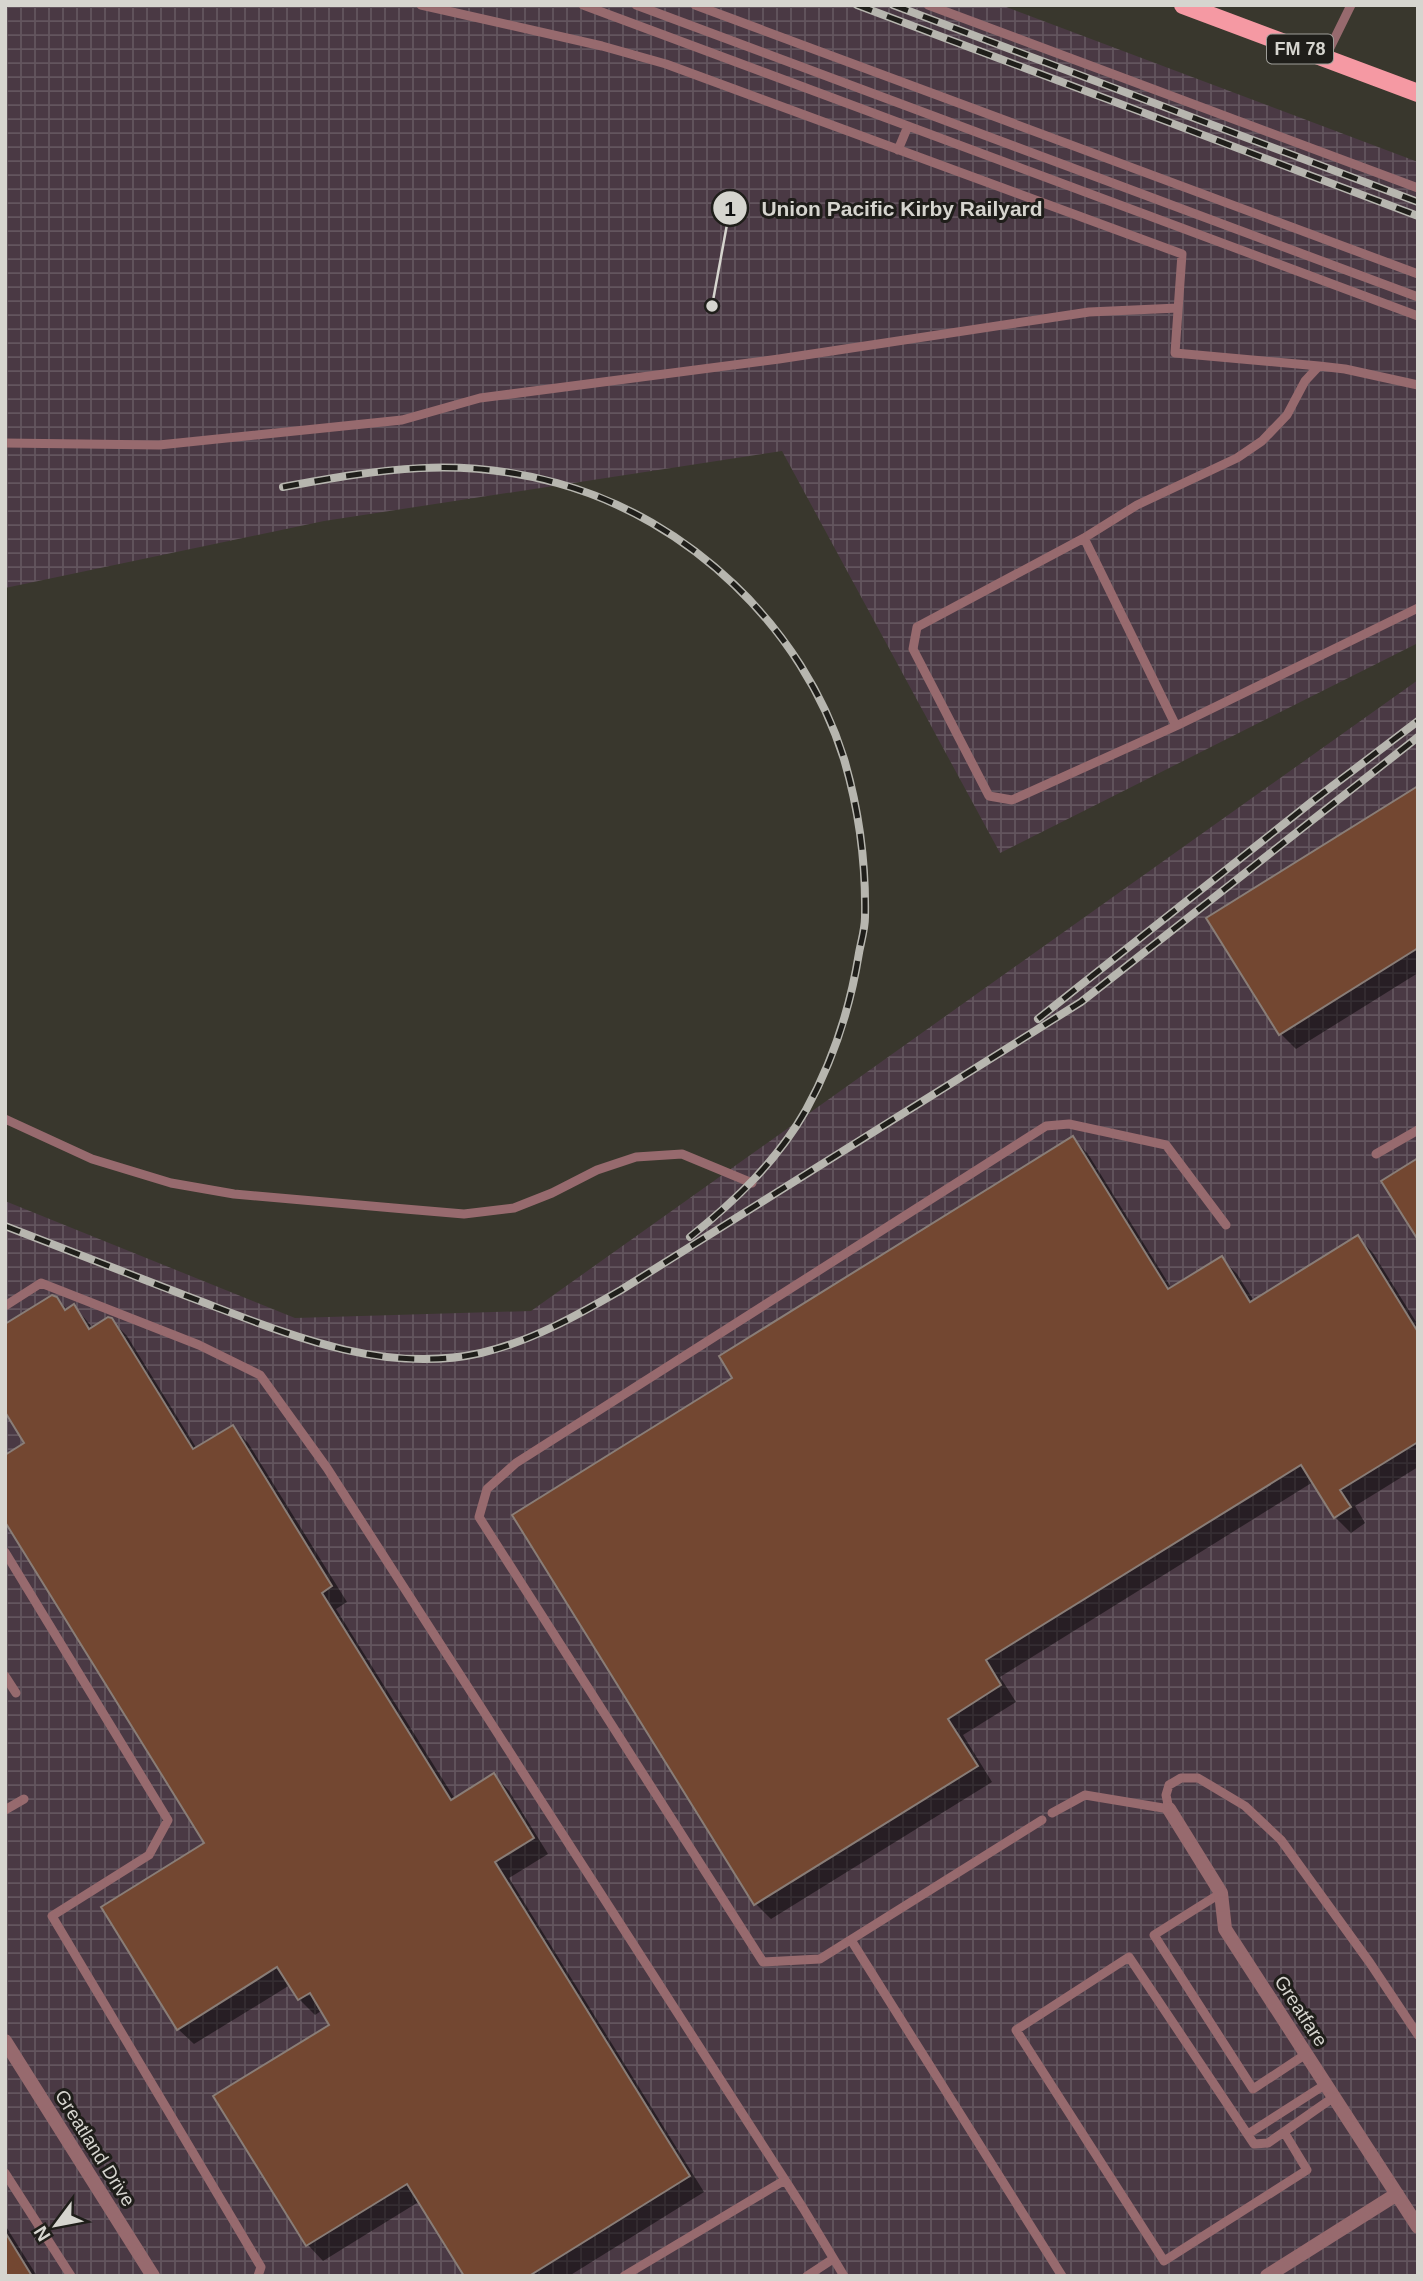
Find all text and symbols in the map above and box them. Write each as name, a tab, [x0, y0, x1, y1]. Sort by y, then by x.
road number: FM 78	[1267, 34, 1333, 64]
callout: Union Pacific Kirby Railyard	[712, 187, 1056, 229]
text: 1	[724, 197, 736, 220]
text: Union Pacific Kirby Railyard	[761, 197, 1043, 220]
street label: Greatfare	[1270, 1972, 1332, 2050]
street label: Greatland Drive	[51, 2086, 139, 2210]
north arrow	[21, 2190, 91, 2260]
text: N	[29, 2222, 55, 2245]

